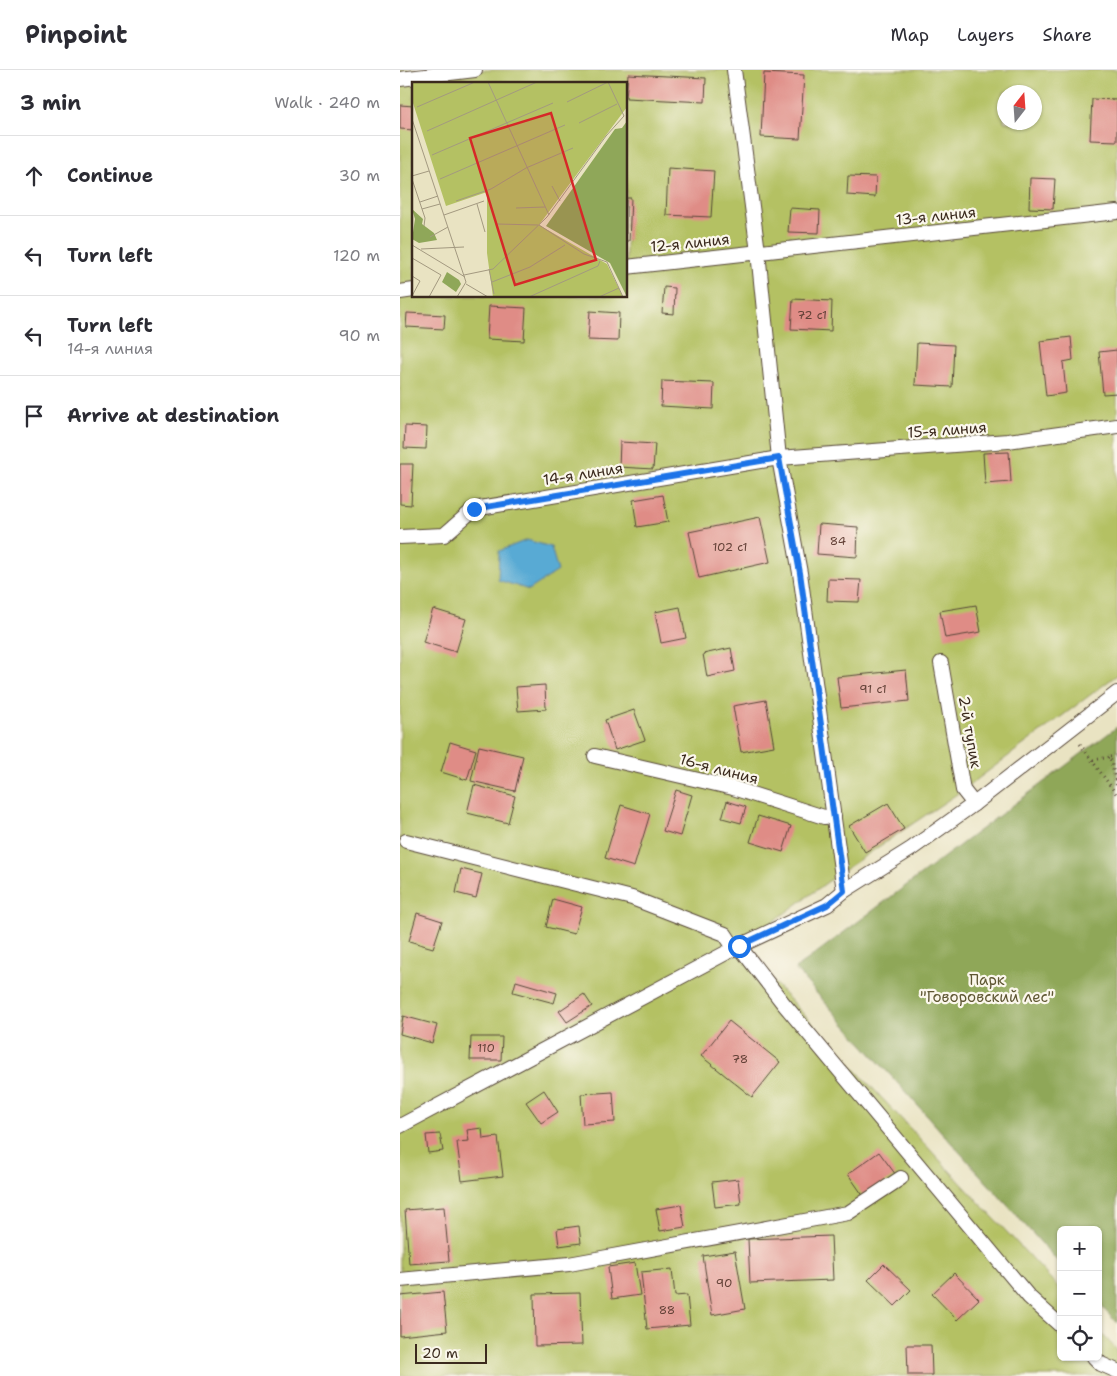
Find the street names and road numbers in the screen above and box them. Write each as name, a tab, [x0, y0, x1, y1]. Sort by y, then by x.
street label: 13-я линия	[895, 202, 977, 230]
street label: 12-я линия	[649, 229, 731, 257]
street label: 15-я линия	[907, 417, 987, 443]
street label: 14-я линия	[542, 458, 624, 490]
street label: 2-й тупик	[954, 694, 986, 770]
street label: 16-я линия	[678, 749, 760, 789]

